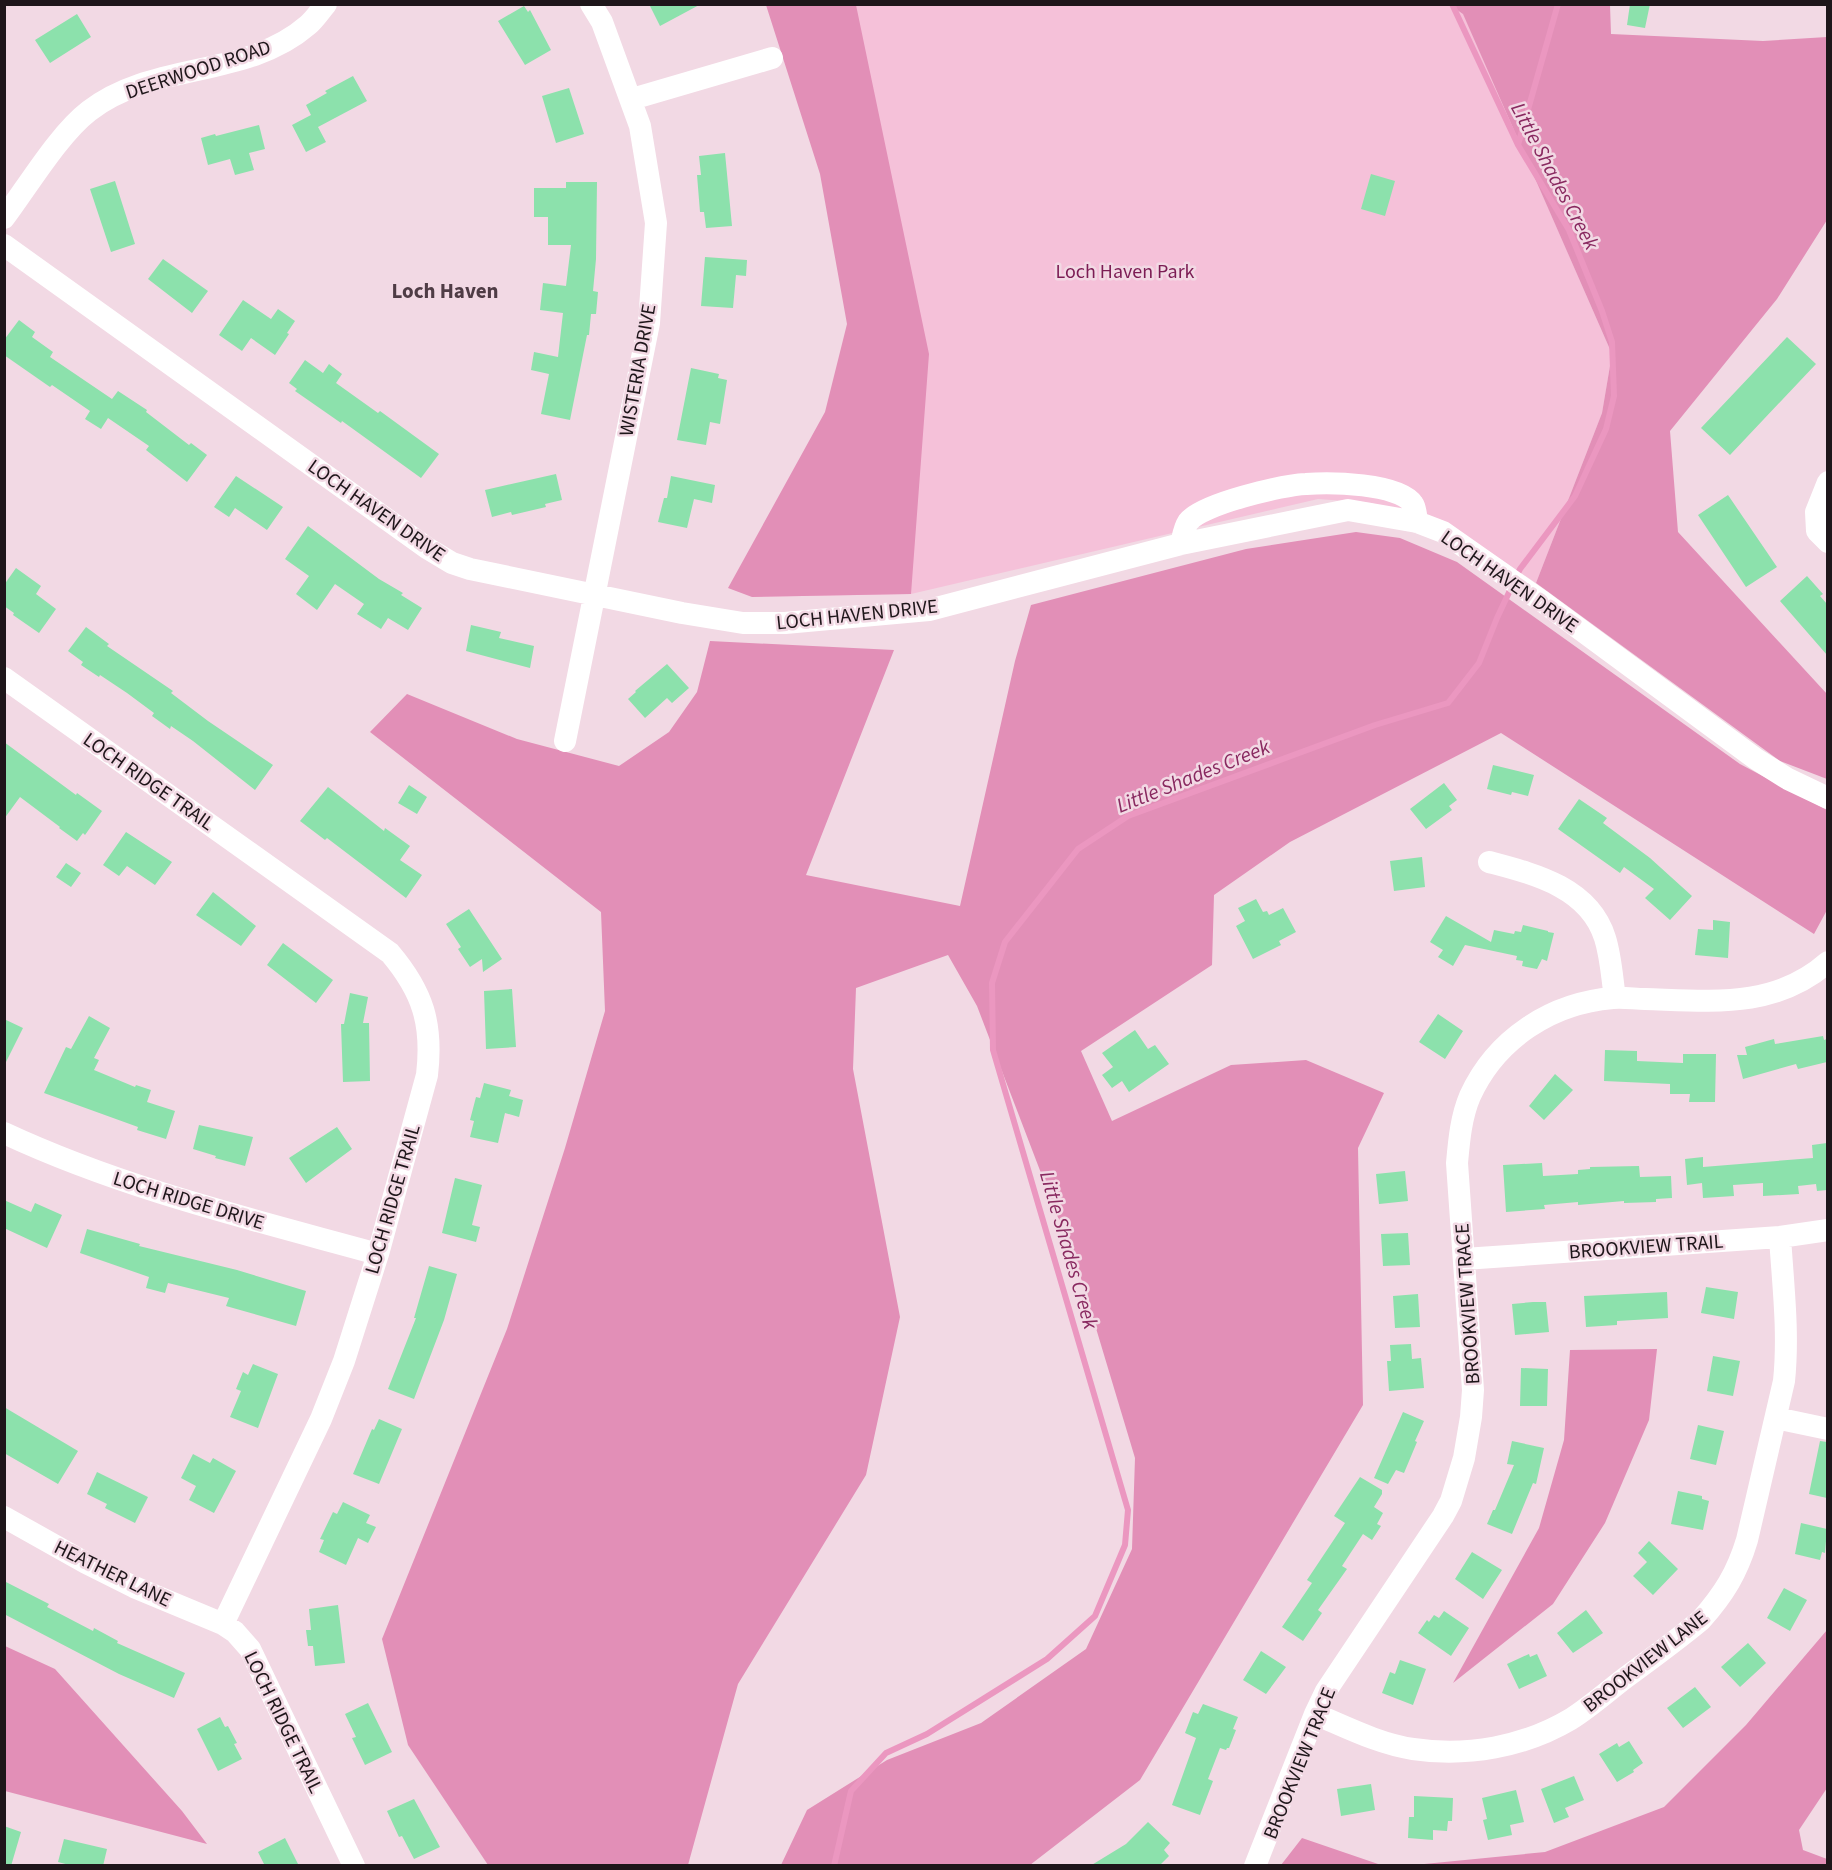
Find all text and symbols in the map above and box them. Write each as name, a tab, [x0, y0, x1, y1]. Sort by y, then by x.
street label: DEERWOOD ROAD	[122, 33, 274, 107]
water label: Little Shades Creek	[1503, 97, 1607, 256]
park label: Loch Haven Park	[1056, 258, 1195, 286]
district label: Loch Haven	[391, 276, 499, 306]
street label: WISTERIA DRIVE	[613, 302, 663, 438]
street label: LOCH HAVEN DRIVE	[302, 453, 451, 569]
street label: LOCH HAVEN DRIVE	[1435, 524, 1584, 640]
street label: LOCH HAVEN DRIVE	[775, 593, 939, 637]
street label: LOCH RIDGE TRAIL	[77, 726, 220, 838]
water label: Little Shades Creek	[1112, 731, 1275, 820]
street label: LOCH RIDGE TRAIL	[358, 1121, 428, 1277]
street label: LOCH RIDGE DRIVE	[110, 1165, 268, 1237]
water label: Little Shades Creek	[1032, 1167, 1106, 1334]
street label: BROOKVIEW TRACE	[1448, 1222, 1488, 1385]
street label: BROOKVIEW TRAIL	[1568, 1228, 1724, 1266]
street label: HEATHER LANE	[49, 1533, 176, 1614]
street label: BROOKVIEW LANE	[1578, 1604, 1714, 1719]
street label: LOCH RIDGE TRAIL	[237, 1647, 330, 1798]
street label: BROOKVIEW TRACE	[1257, 1683, 1343, 1843]

